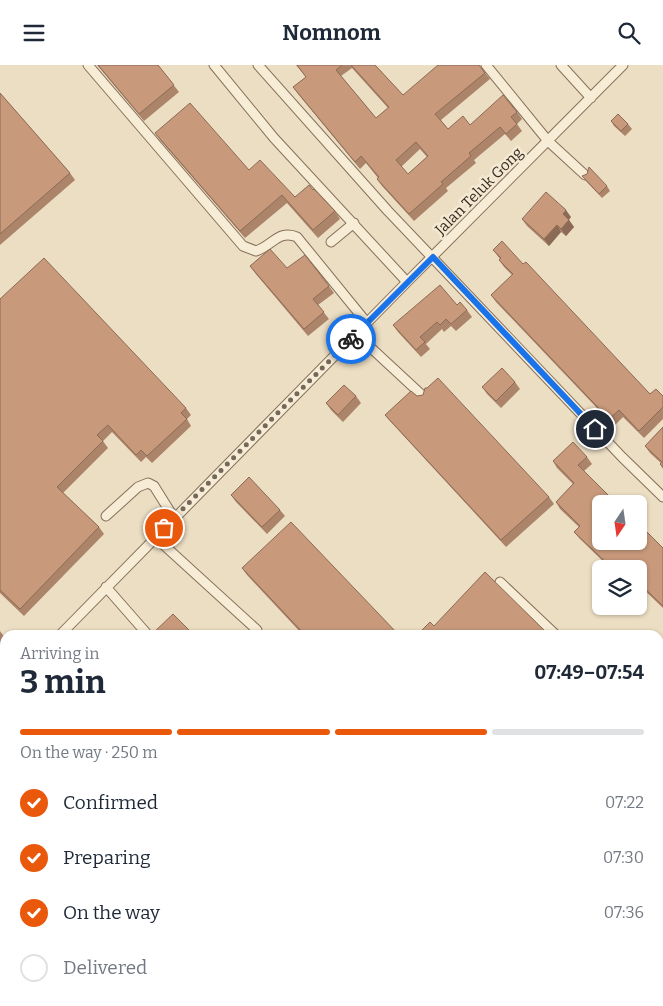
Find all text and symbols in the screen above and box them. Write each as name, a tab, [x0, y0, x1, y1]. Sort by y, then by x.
icon: menu	[20, 19, 48, 47]
text: Nomnom	[282, 19, 381, 46]
icon: search	[615, 19, 643, 47]
street label: Jalan Teluk Gong	[431, 143, 527, 239]
courier	[326, 314, 376, 364]
icon: bike	[337, 325, 365, 353]
pin	[574, 408, 616, 450]
icon: home	[581, 415, 609, 443]
north arrow	[592, 495, 648, 550]
map controls	[592, 495, 647, 615]
pin	[143, 507, 185, 549]
icon: bag	[150, 514, 178, 542]
button: layers	[592, 560, 647, 615]
text: Arriving in	[20, 644, 99, 663]
text: 07:49–07:54	[534, 661, 644, 684]
text: 3 min	[20, 663, 106, 701]
text: On the way · 250 m	[20, 743, 157, 762]
icon: check	[20, 789, 48, 817]
text: Confirmed	[63, 791, 158, 814]
text: 07:22	[605, 793, 644, 812]
icon: check	[20, 844, 48, 872]
text: Preparing	[63, 846, 151, 869]
text: 07:30	[603, 848, 644, 867]
icon: check	[20, 899, 48, 927]
text: On the way	[63, 901, 160, 924]
text: 07:36	[604, 903, 644, 922]
text: Delivered	[63, 956, 147, 979]

